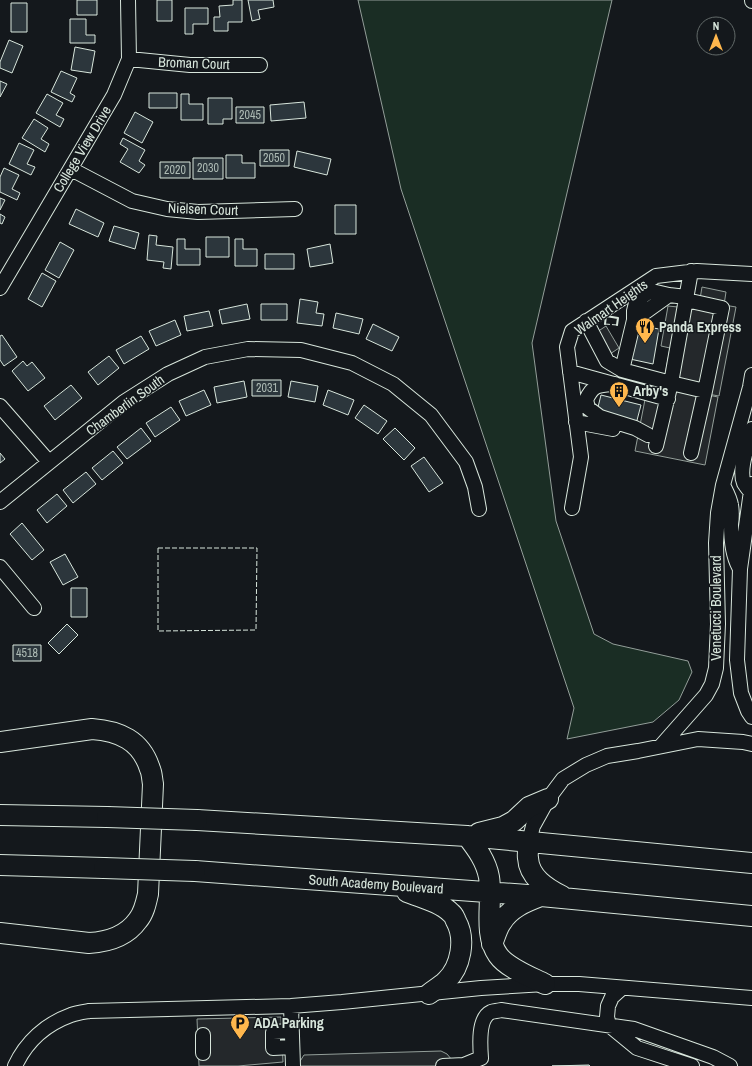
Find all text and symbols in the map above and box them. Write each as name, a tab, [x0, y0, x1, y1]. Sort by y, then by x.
north arrow	[696, 16, 736, 56]
text: N	[713, 19, 719, 33]
street label: Broman Court	[158, 53, 230, 73]
street label: College View Drive	[49, 102, 115, 196]
house number: 2045	[239, 107, 261, 123]
house number: 2050	[263, 150, 285, 166]
house number: 2030	[197, 160, 219, 176]
house number: 2020	[164, 162, 186, 178]
street label: Nielsen Court	[168, 199, 238, 219]
street label: Walmart Heights	[571, 275, 651, 339]
restaurant icon: Panda Express	[634, 316, 656, 344]
place label: Panda Express	[659, 318, 741, 336]
street label: Chamberlin South	[82, 371, 168, 439]
house number: 2031	[256, 380, 278, 396]
building icon: Arby's	[608, 380, 630, 408]
place label: Arby's	[633, 382, 668, 400]
street label: Venetucci Boulevard	[707, 555, 725, 661]
house number: 4518	[16, 645, 38, 661]
street label: South Academy Boulevard	[308, 870, 444, 898]
parking icon: ADA Parking	[229, 1012, 251, 1040]
place label: ADA Parking	[254, 1014, 324, 1032]

